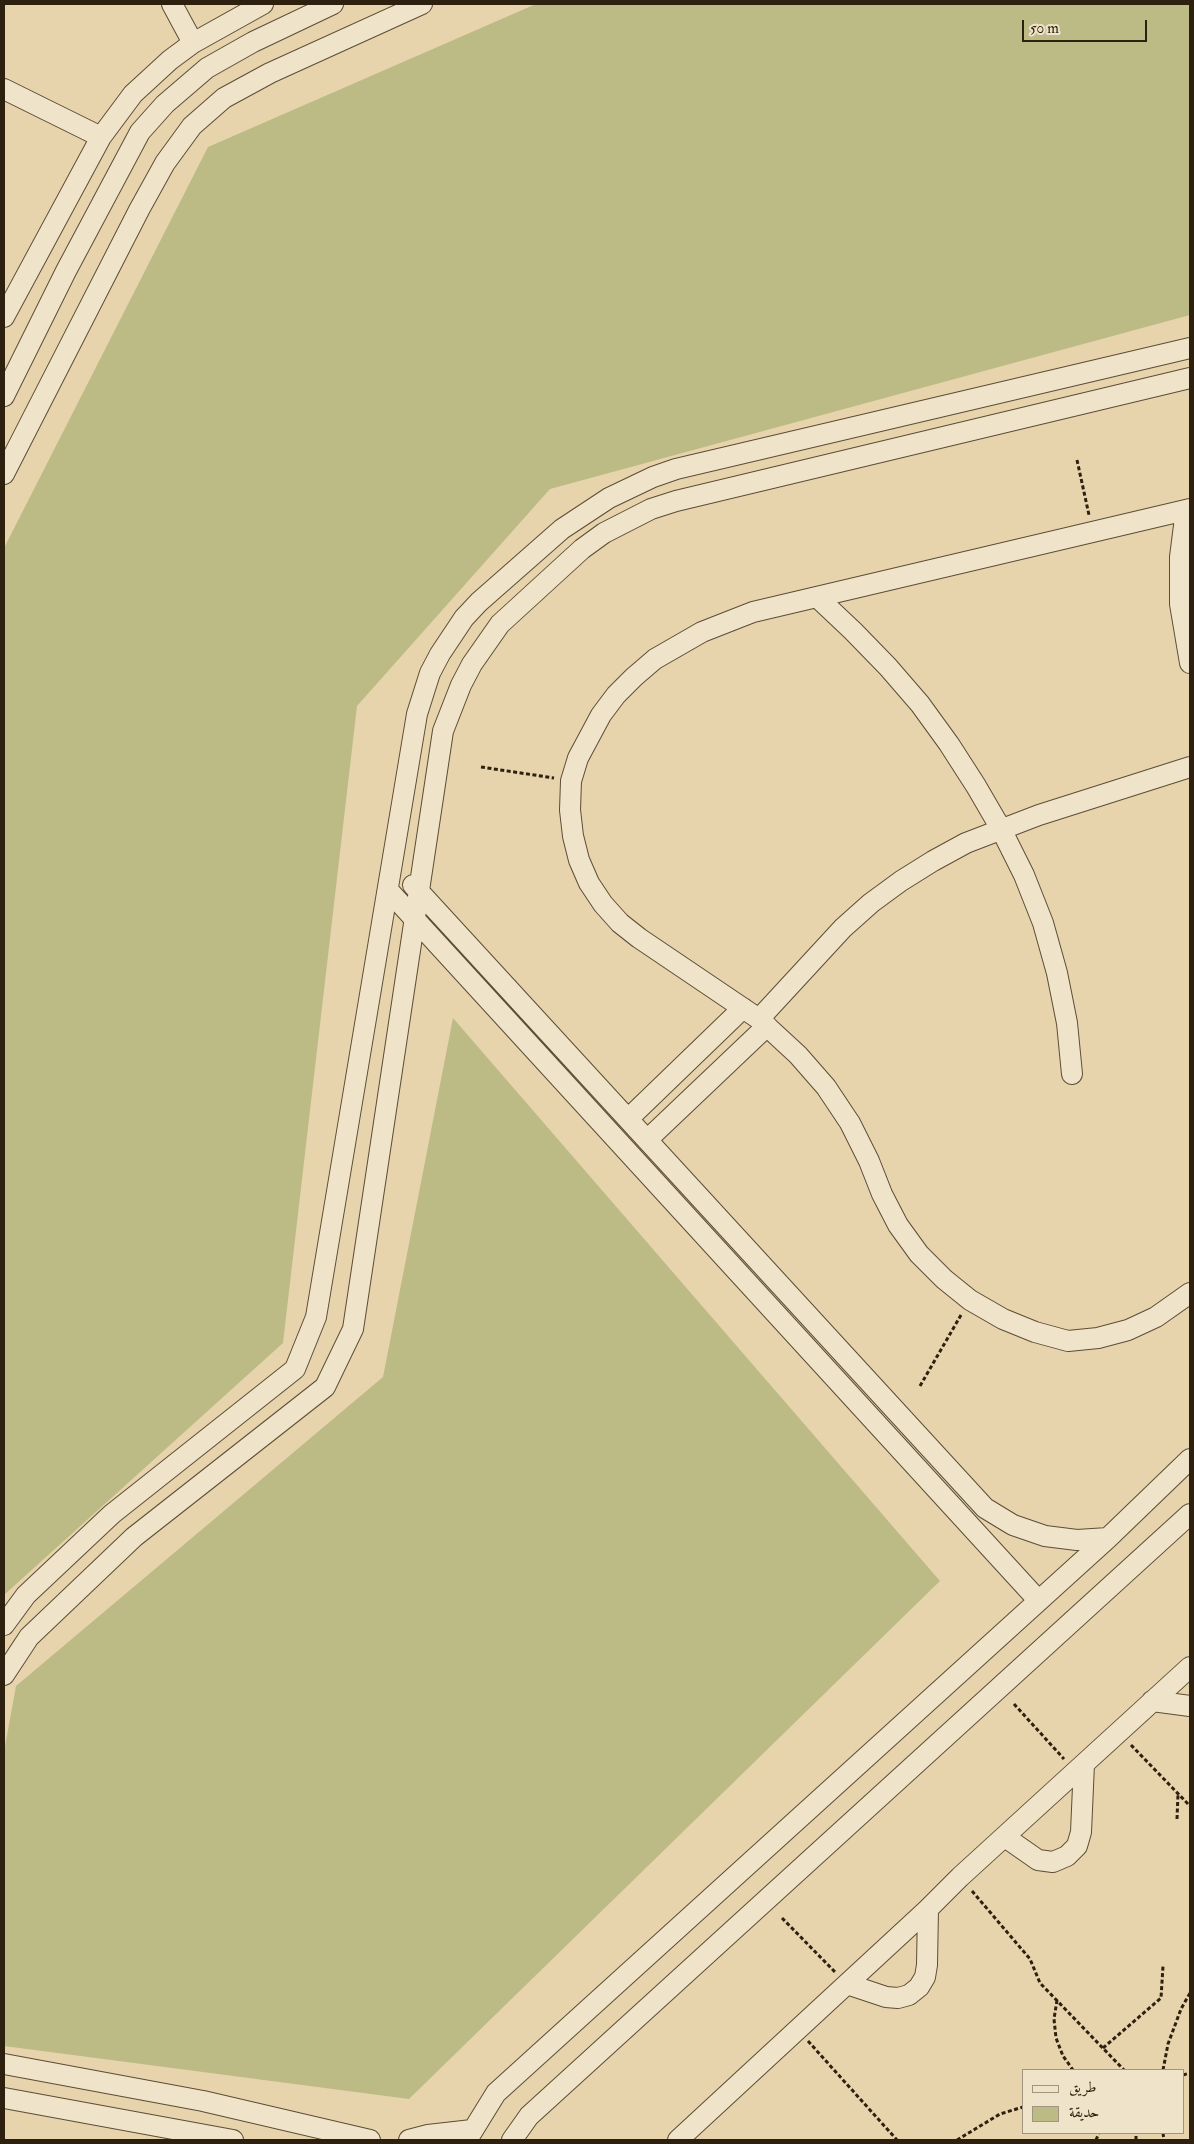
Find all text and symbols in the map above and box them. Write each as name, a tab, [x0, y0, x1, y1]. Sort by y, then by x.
scale bar	[1024, 10, 1149, 42]
text: 50 m	[1030, 19, 1059, 38]
legend	[1022, 2069, 1184, 2134]
text: طريق	[1069, 2078, 1096, 2097]
text: حديقة	[1069, 2103, 1099, 2122]

